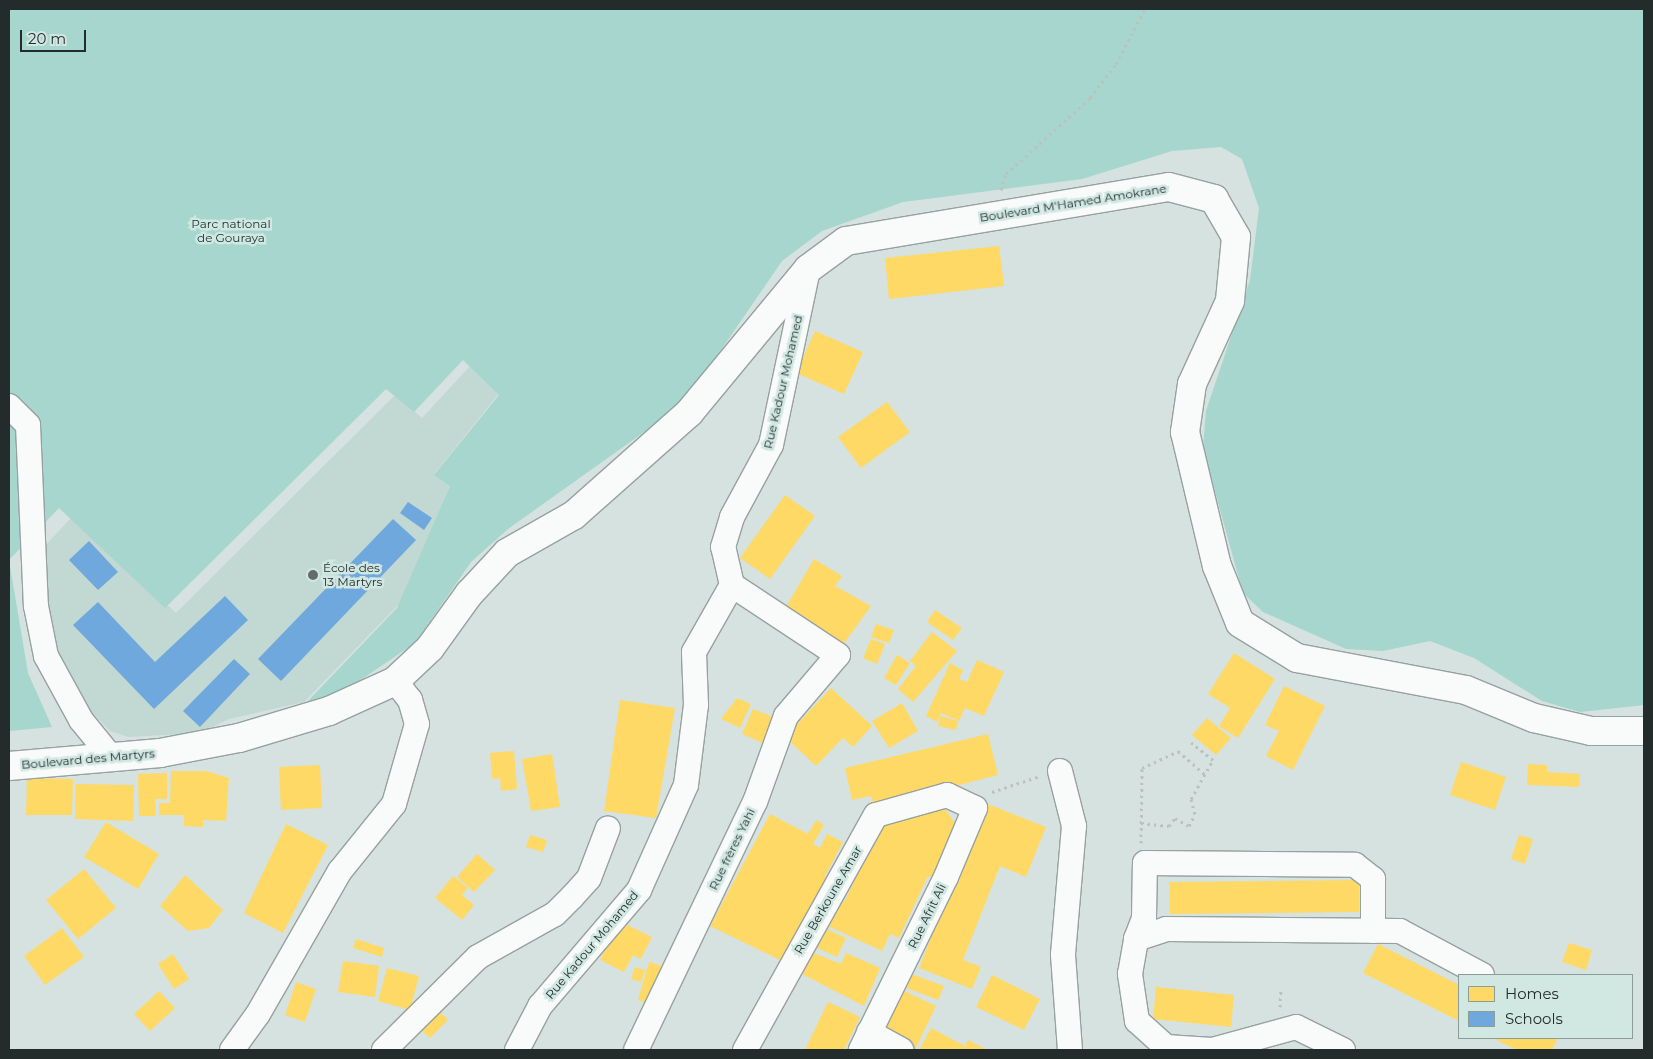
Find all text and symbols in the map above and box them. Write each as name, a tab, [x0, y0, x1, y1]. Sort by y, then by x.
scale bar	[22, 20, 89, 52]
text: 20 m	[28, 29, 66, 48]
street label: Boulevard M'Hamed Amokrane	[979, 181, 1167, 225]
park label: Parc national de Gouraya	[191, 217, 271, 245]
street label: Rue Kadour Mohamed	[761, 314, 805, 450]
place label: École des 13 Martyrs	[323, 561, 382, 589]
marker: École des 13 Martyrs	[307, 569, 319, 581]
street label: Boulevard des Martyrs	[21, 746, 155, 772]
street label: Rue frères Yahi	[706, 806, 758, 892]
street label: Rue Berkoune Amar	[791, 843, 865, 957]
street label: Rue Afrit Ali	[905, 881, 949, 951]
street label: Rue Kadour Mohamed	[543, 888, 641, 1002]
legend	[1458, 974, 1633, 1039]
text: Homes	[1505, 984, 1559, 1003]
text: Schools	[1505, 1009, 1563, 1028]

